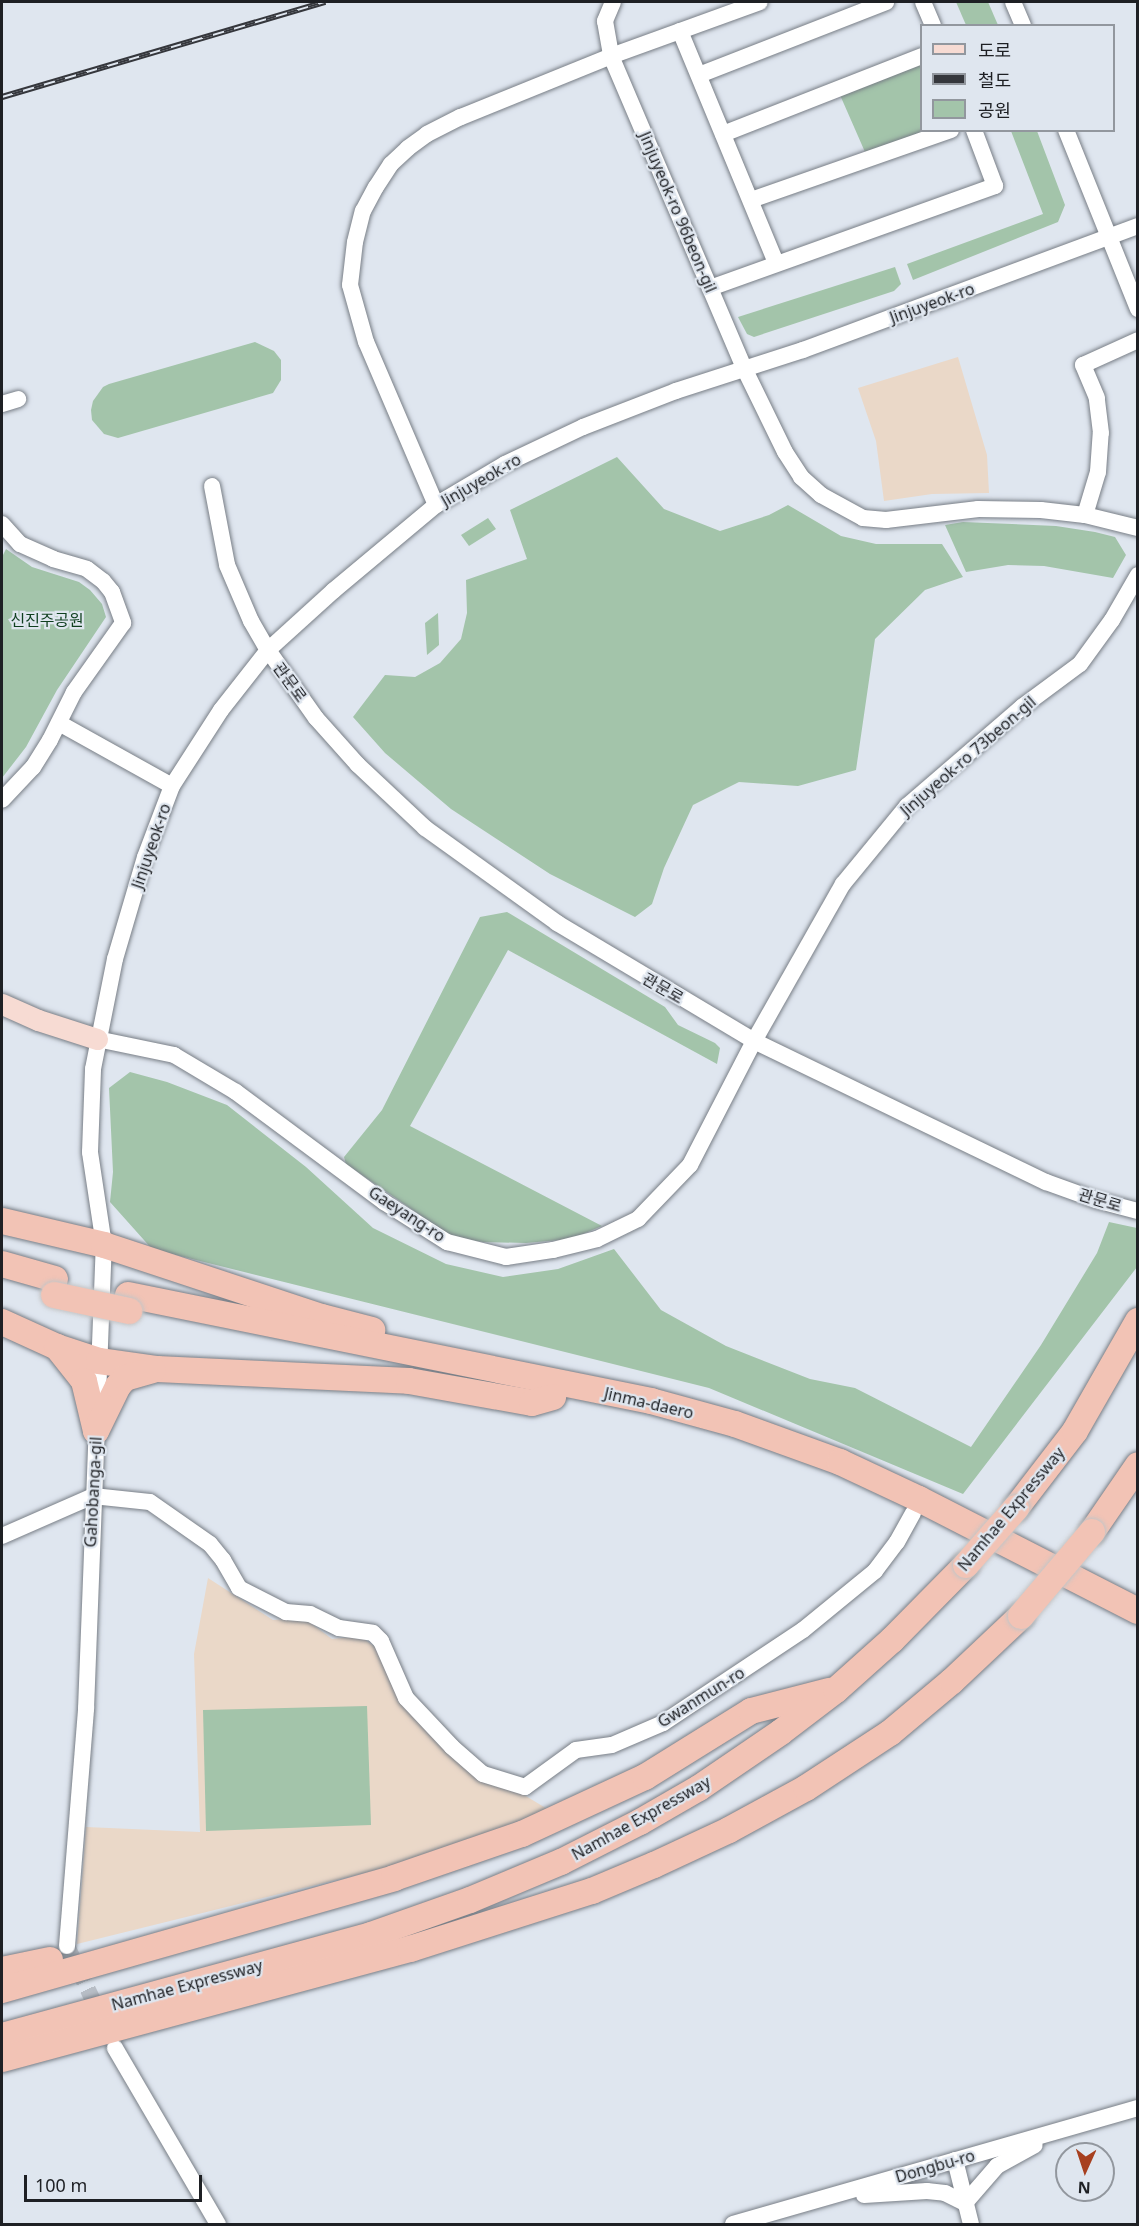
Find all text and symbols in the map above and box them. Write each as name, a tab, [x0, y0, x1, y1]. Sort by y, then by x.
legend	[920, 24, 1115, 132]
text: 도로	[978, 38, 1011, 62]
text: 철도	[978, 68, 1011, 92]
text: 공원	[978, 98, 1011, 122]
street label: Jinjuyeok-ro 96beon-gil	[635, 129, 721, 295]
street label: Jinjuyeok-ro	[887, 279, 977, 327]
street label: Jinjuyeok-ro	[438, 449, 524, 511]
park label: 신진주공원	[10, 610, 84, 630]
street label: 관문로	[269, 658, 311, 706]
street label: Jinjuyeok-ro 73beon-gil	[896, 692, 1040, 820]
street label: Jinjuyeok-ro	[127, 801, 175, 891]
street label: 관문로	[639, 969, 687, 1007]
street label: Gaeyang-ro	[365, 1182, 449, 1246]
street label: 관문로	[1076, 1184, 1124, 1216]
street label: Jinma-daero	[602, 1383, 696, 1423]
street label: Gahobanga-gil	[81, 1436, 105, 1548]
street label: Namhae Expressway	[954, 1443, 1068, 1575]
street label: Gwanmun-ro	[654, 1663, 748, 1731]
street label: Namhae Expressway	[568, 1772, 714, 1864]
street label: Namhae Expressway	[109, 1956, 265, 2014]
north arrow	[1055, 2142, 1115, 2202]
street label: Dongbu-ro	[893, 2145, 977, 2187]
scale bar	[27, 2163, 206, 2201]
text: 100 m	[35, 2173, 87, 2197]
text: N	[1077, 2177, 1091, 2199]

